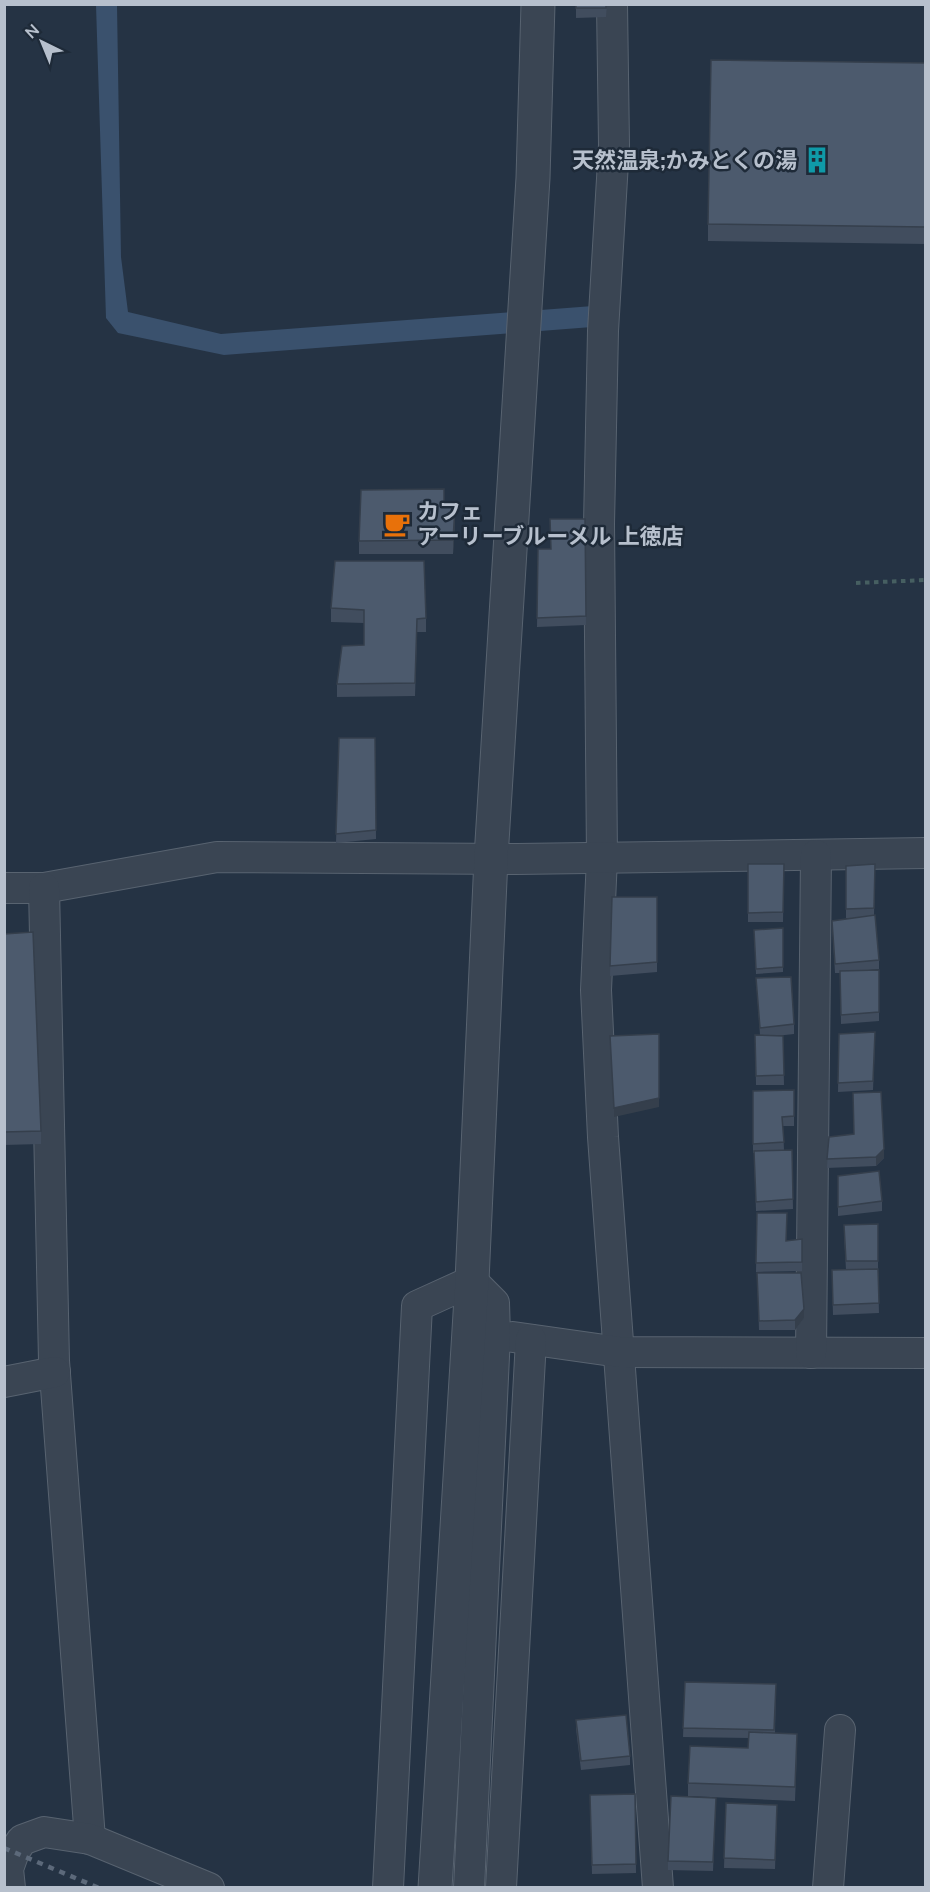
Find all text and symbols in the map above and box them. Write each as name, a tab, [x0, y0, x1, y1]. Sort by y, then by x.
north arrow	[12, 12, 72, 72]
text: N	[21, 20, 43, 42]
building icon: 天然温泉;かみとくの湯	[802, 145, 832, 175]
place label: 天然温泉;かみとくの湯	[572, 146, 797, 174]
place label: カフェ アーリーブルーメル 上徳店	[417, 497, 684, 550]
cafe icon: カフェ アーリーブルーメル 上徳店	[382, 509, 412, 539]

